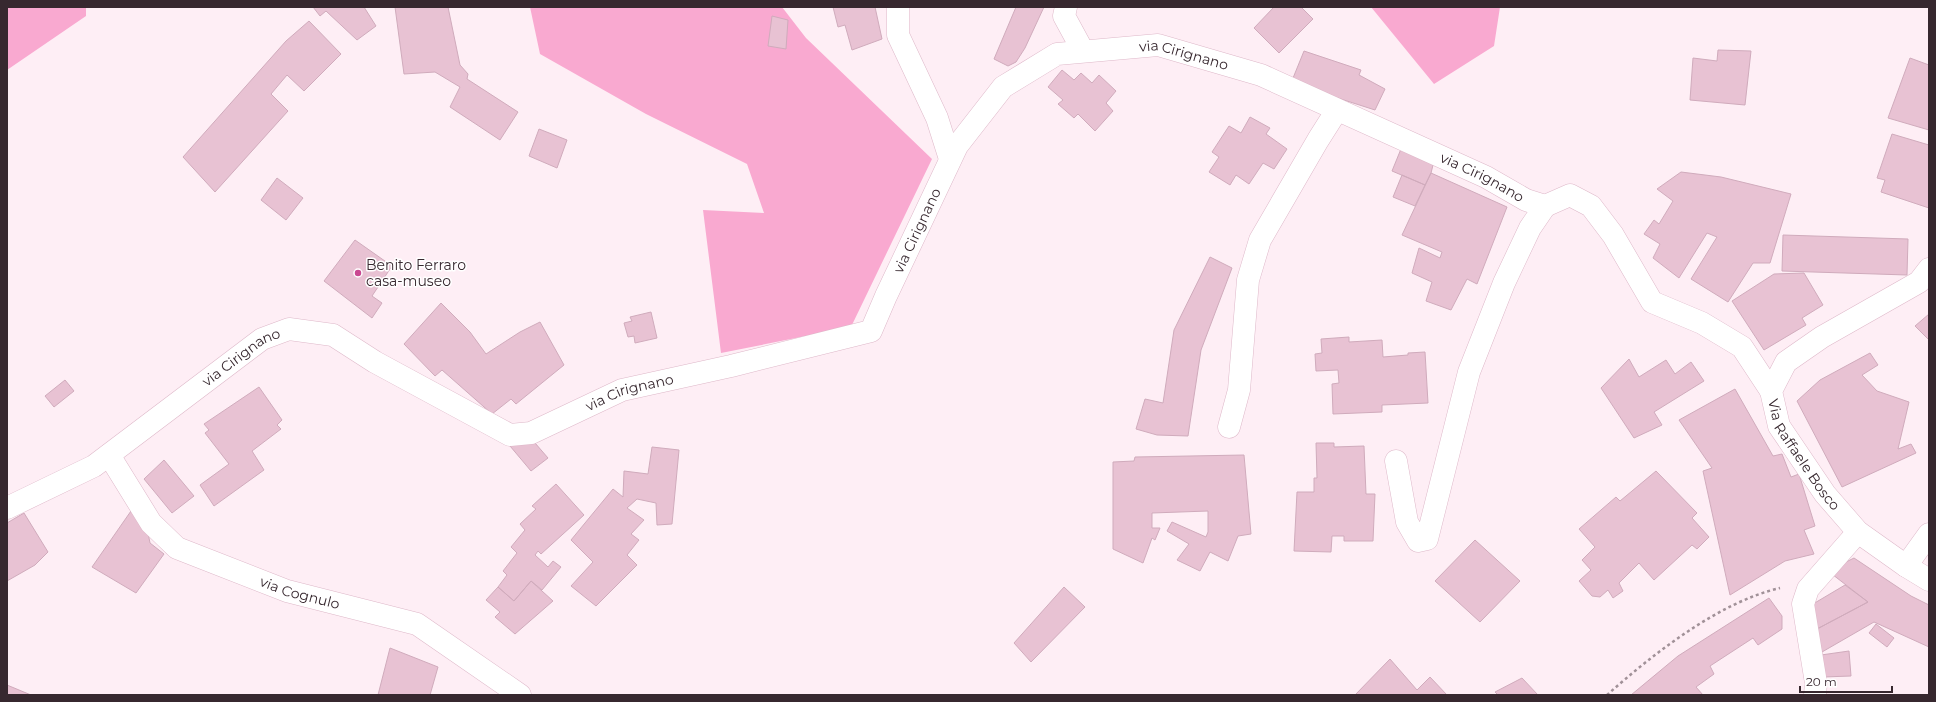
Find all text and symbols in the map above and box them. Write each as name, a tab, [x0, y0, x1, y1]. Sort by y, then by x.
street label: via Cirignano	[1138, 36, 1231, 74]
street label: via Cirignano	[1437, 148, 1528, 206]
street label: via Cirignano	[889, 185, 945, 276]
place label: Benito Ferraro casa-museo	[366, 256, 466, 290]
marker: Benito Ferraro casa-museo	[353, 268, 363, 278]
street label: via Cirignano	[198, 324, 283, 390]
street label: via Cirignano	[582, 370, 675, 415]
street label: Via Raffaele Bosco	[1764, 397, 1844, 514]
street label: via Cognulo	[257, 572, 342, 613]
scale bar	[1800, 668, 1892, 694]
text: 20 m	[1806, 674, 1837, 689]

